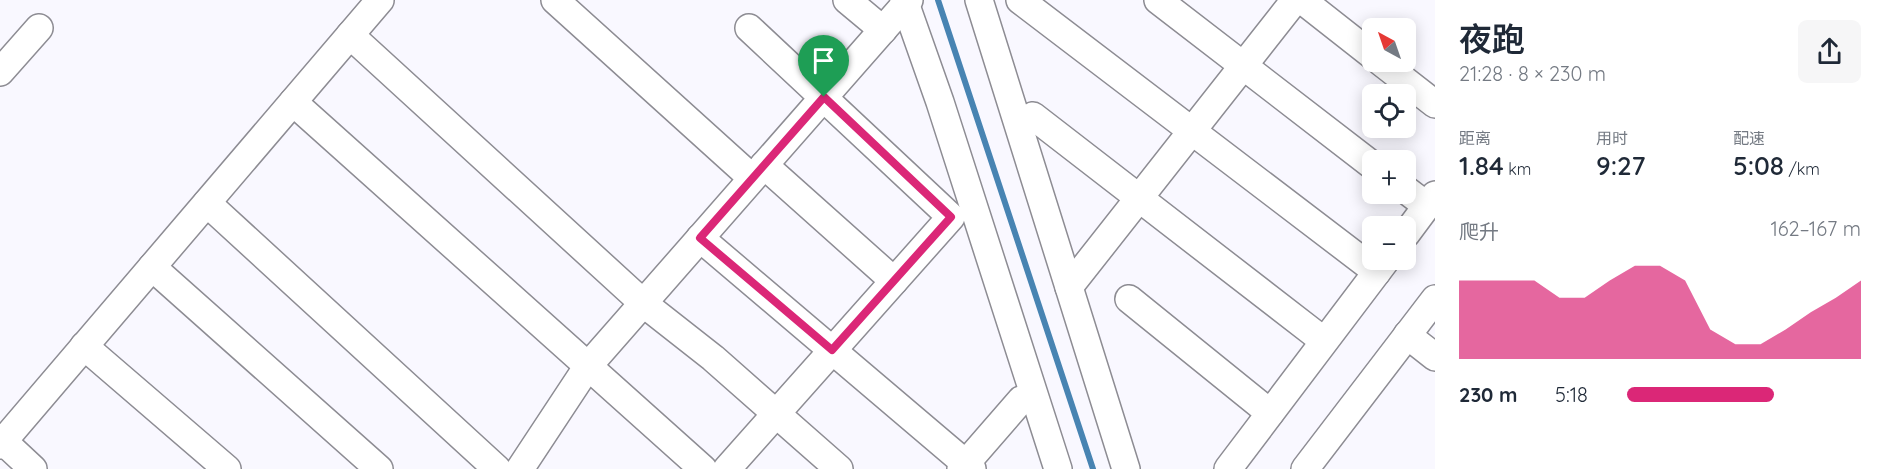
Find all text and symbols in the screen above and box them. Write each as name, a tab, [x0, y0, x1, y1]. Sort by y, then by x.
north arrow	[1362, 18, 1416, 72]
map controls	[1362, 18, 1416, 270]
text: 夜跑	[1459, 18, 1525, 59]
button: share	[1798, 20, 1861, 83]
pin	[798, 35, 849, 97]
icon: arrive	[807, 44, 840, 77]
text: 21:28 · 8 × 230 m	[1459, 61, 1606, 86]
button: locate	[1362, 84, 1416, 138]
text: 距离	[1459, 128, 1491, 148]
text: 用时	[1596, 128, 1628, 148]
text: 配速	[1733, 128, 1765, 148]
text: 1.84	[1459, 149, 1504, 182]
text: 9:27	[1596, 149, 1646, 182]
text: 5:08	[1733, 149, 1784, 182]
button: +	[1362, 150, 1416, 204]
text: km	[1504, 159, 1531, 179]
text: /km	[1784, 159, 1820, 179]
button: −	[1362, 216, 1416, 270]
text: 162–167 m	[1770, 216, 1861, 241]
text: 爬升	[1459, 219, 1499, 244]
text: 230 m	[1459, 382, 1517, 407]
text: 5:18	[1555, 382, 1588, 407]

